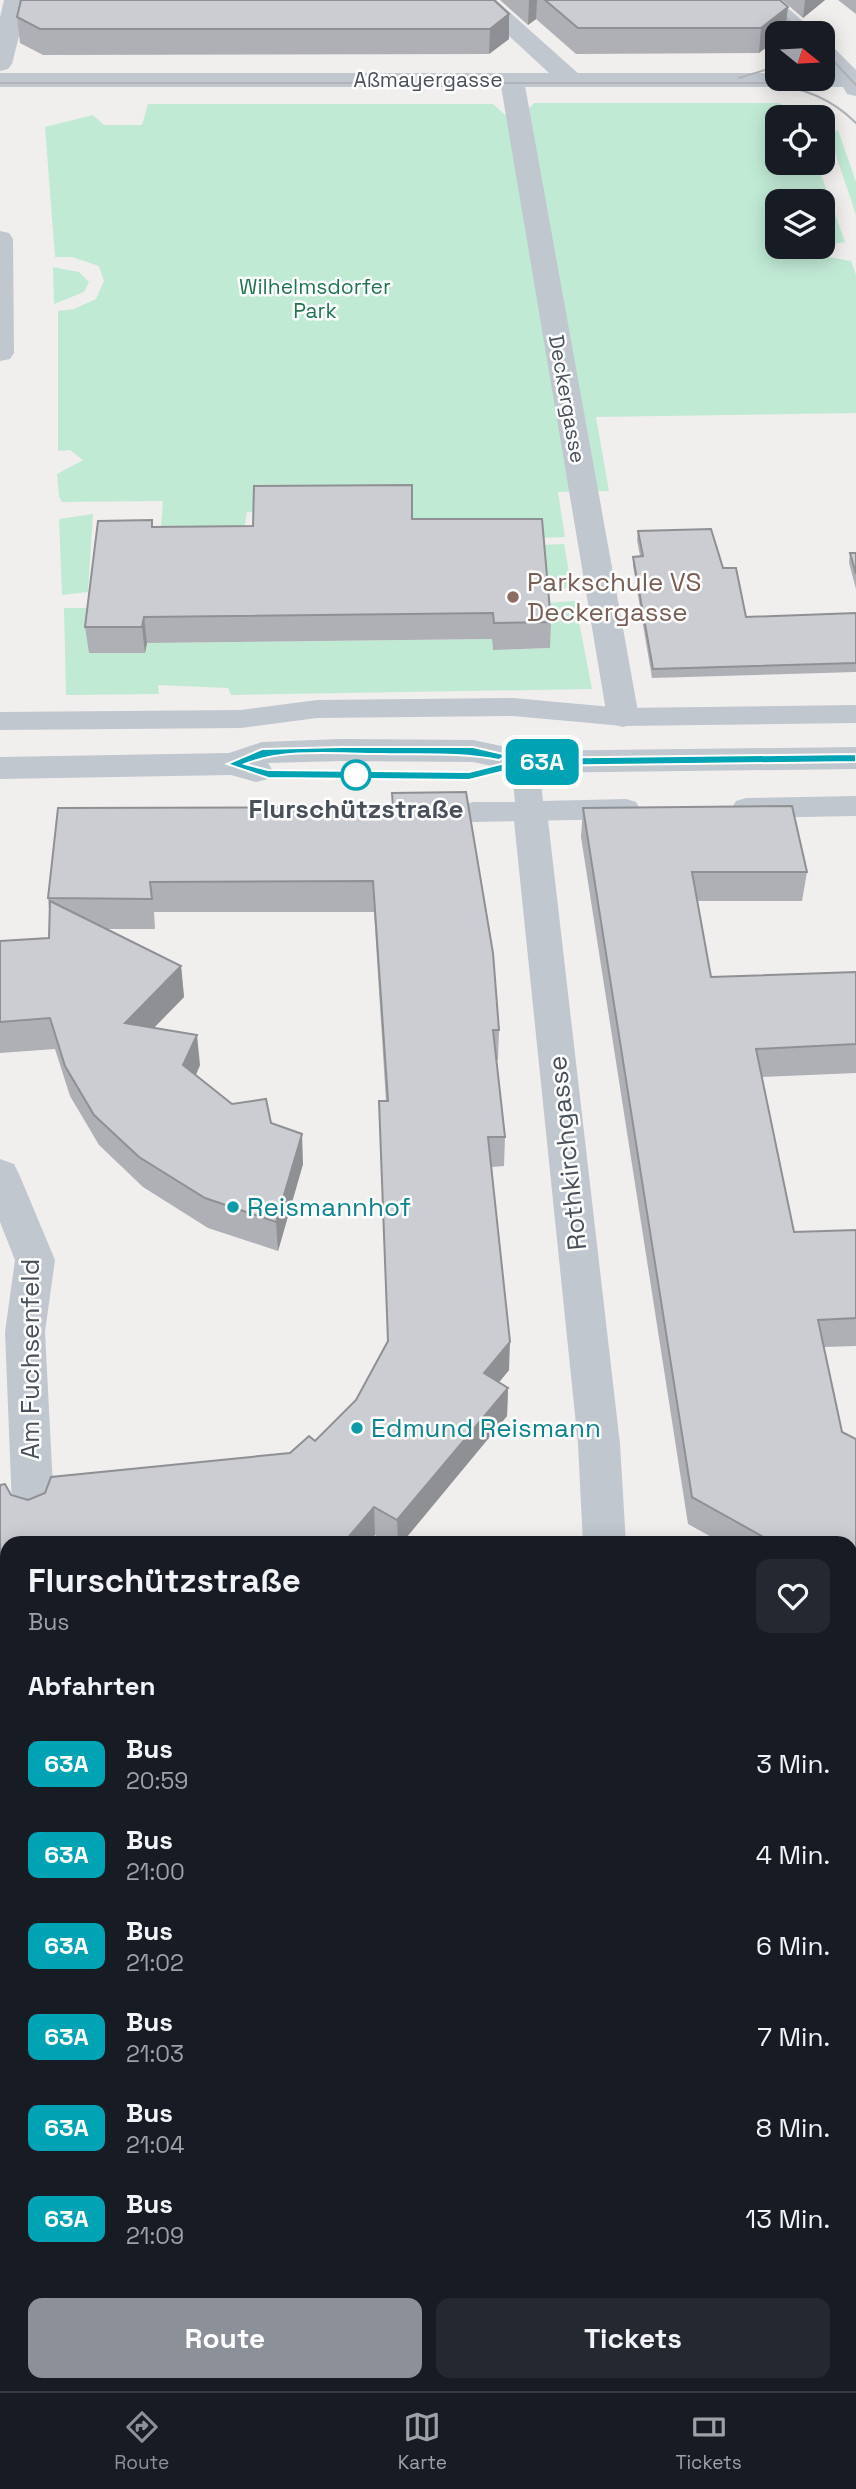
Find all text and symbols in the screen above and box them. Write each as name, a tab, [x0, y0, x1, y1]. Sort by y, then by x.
north arrow	[765, 21, 835, 91]
map controls	[765, 21, 835, 259]
street label: Aßmayergasse	[353, 66, 503, 93]
button: locate	[765, 105, 835, 175]
button: layers	[765, 189, 835, 259]
park label: Wilhelmsdorfer Park	[239, 273, 391, 324]
street label: Deckergasse	[543, 333, 592, 465]
place label: Parkschule VS Deckergasse	[527, 565, 701, 629]
marker: Parkschule VS Deckergasse	[505, 589, 521, 605]
line badge: 63A	[502, 739, 582, 785]
text: 63A	[520, 746, 564, 777]
marker: Flurschützstraße	[341, 760, 371, 790]
place label: Flurschützstraße	[249, 792, 463, 826]
street label: Rothkirchgasse	[540, 1054, 594, 1252]
place label: Reismannhof	[247, 1190, 411, 1224]
marker: Reismannhof	[225, 1199, 241, 1215]
street label: Am Fuchsenfeld	[13, 1259, 47, 1459]
place label: Edmund Reismann	[371, 1411, 601, 1445]
marker: Edmund Reismann	[349, 1420, 365, 1436]
button: heart	[756, 1559, 830, 1633]
text: Flurschützstraße	[28, 1560, 301, 1602]
text: Bus	[28, 1607, 69, 1637]
text: Abfahrten	[28, 1669, 156, 1703]
text: Bus	[126, 1732, 173, 1766]
text: 3 Min.	[756, 1747, 830, 1781]
text: 63A	[44, 1748, 89, 1779]
text: 20:59	[126, 1766, 188, 1796]
text: Bus	[126, 1823, 173, 1857]
text: 4 Min.	[756, 1838, 830, 1872]
text: 63A	[44, 1839, 89, 1870]
text: 21:00	[126, 1857, 185, 1887]
text: Bus	[126, 1914, 173, 1948]
text: 6 Min.	[756, 1929, 830, 1963]
text: 63A	[44, 1930, 89, 1961]
text: 21:02	[126, 1948, 184, 1978]
text: Bus	[126, 2005, 173, 2039]
text: 7 Min.	[757, 2020, 830, 2054]
text: 63A	[44, 2021, 89, 2052]
text: 21:03	[126, 2039, 184, 2069]
text: Bus	[126, 2096, 173, 2130]
text: 8 Min.	[756, 2111, 830, 2145]
text: 63A	[44, 2112, 89, 2143]
text: 21:04	[126, 2130, 184, 2160]
text: Bus	[126, 2187, 173, 2221]
text: 13 Min.	[745, 2202, 830, 2236]
text: 63A	[44, 2203, 89, 2234]
text: 21:09	[126, 2221, 184, 2251]
button: Route	[28, 2298, 422, 2378]
button: Tickets	[436, 2298, 830, 2378]
tab: Route	[114, 2408, 169, 2475]
tab: Karte	[398, 2408, 447, 2475]
tab: Tickets	[675, 2408, 742, 2475]

